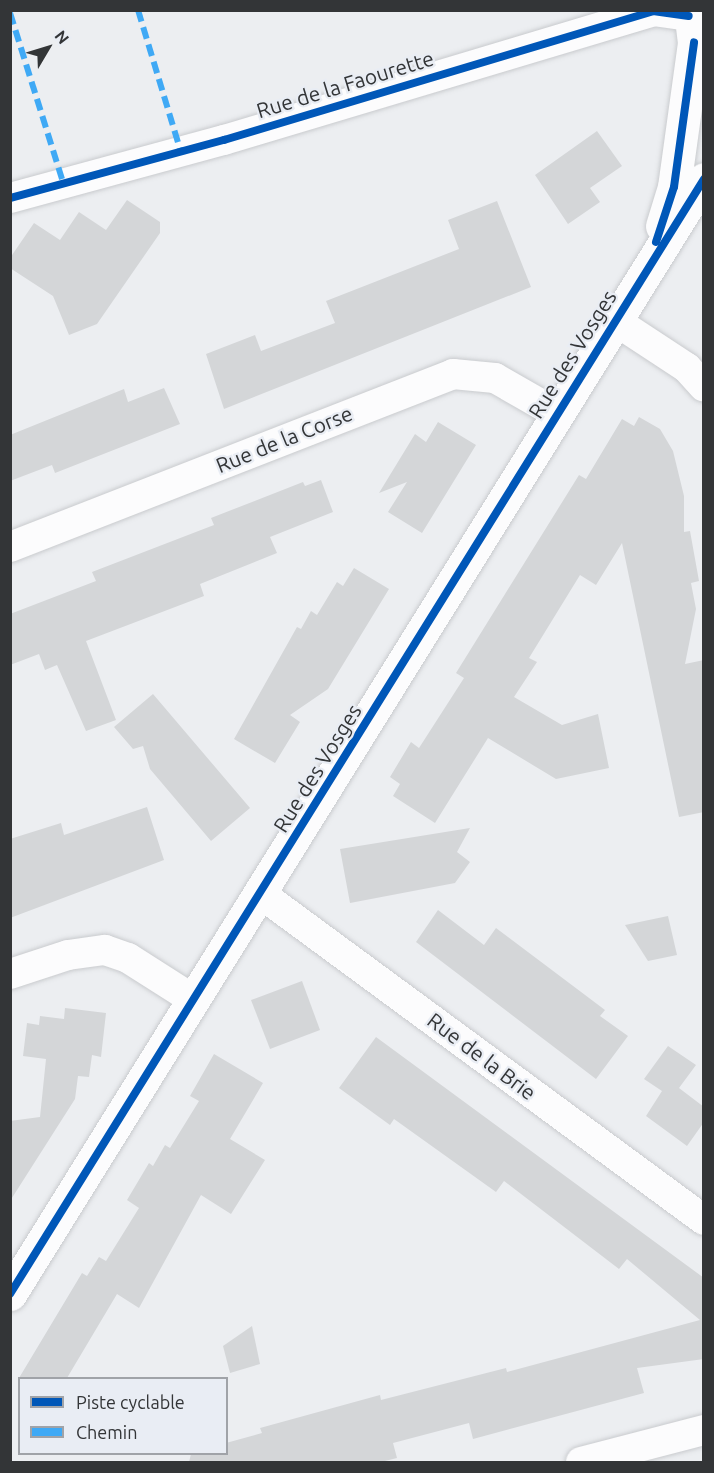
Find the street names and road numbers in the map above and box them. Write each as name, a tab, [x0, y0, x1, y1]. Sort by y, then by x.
street label: Rue de la Faourette	[253, 45, 437, 123]
street label: Rue des Vosges	[523, 285, 621, 423]
street label: Rue de la Corse	[212, 400, 356, 478]
street label: Rue des Vosges	[268, 699, 366, 837]
street label: Rue de la Brie	[423, 1007, 541, 1105]

